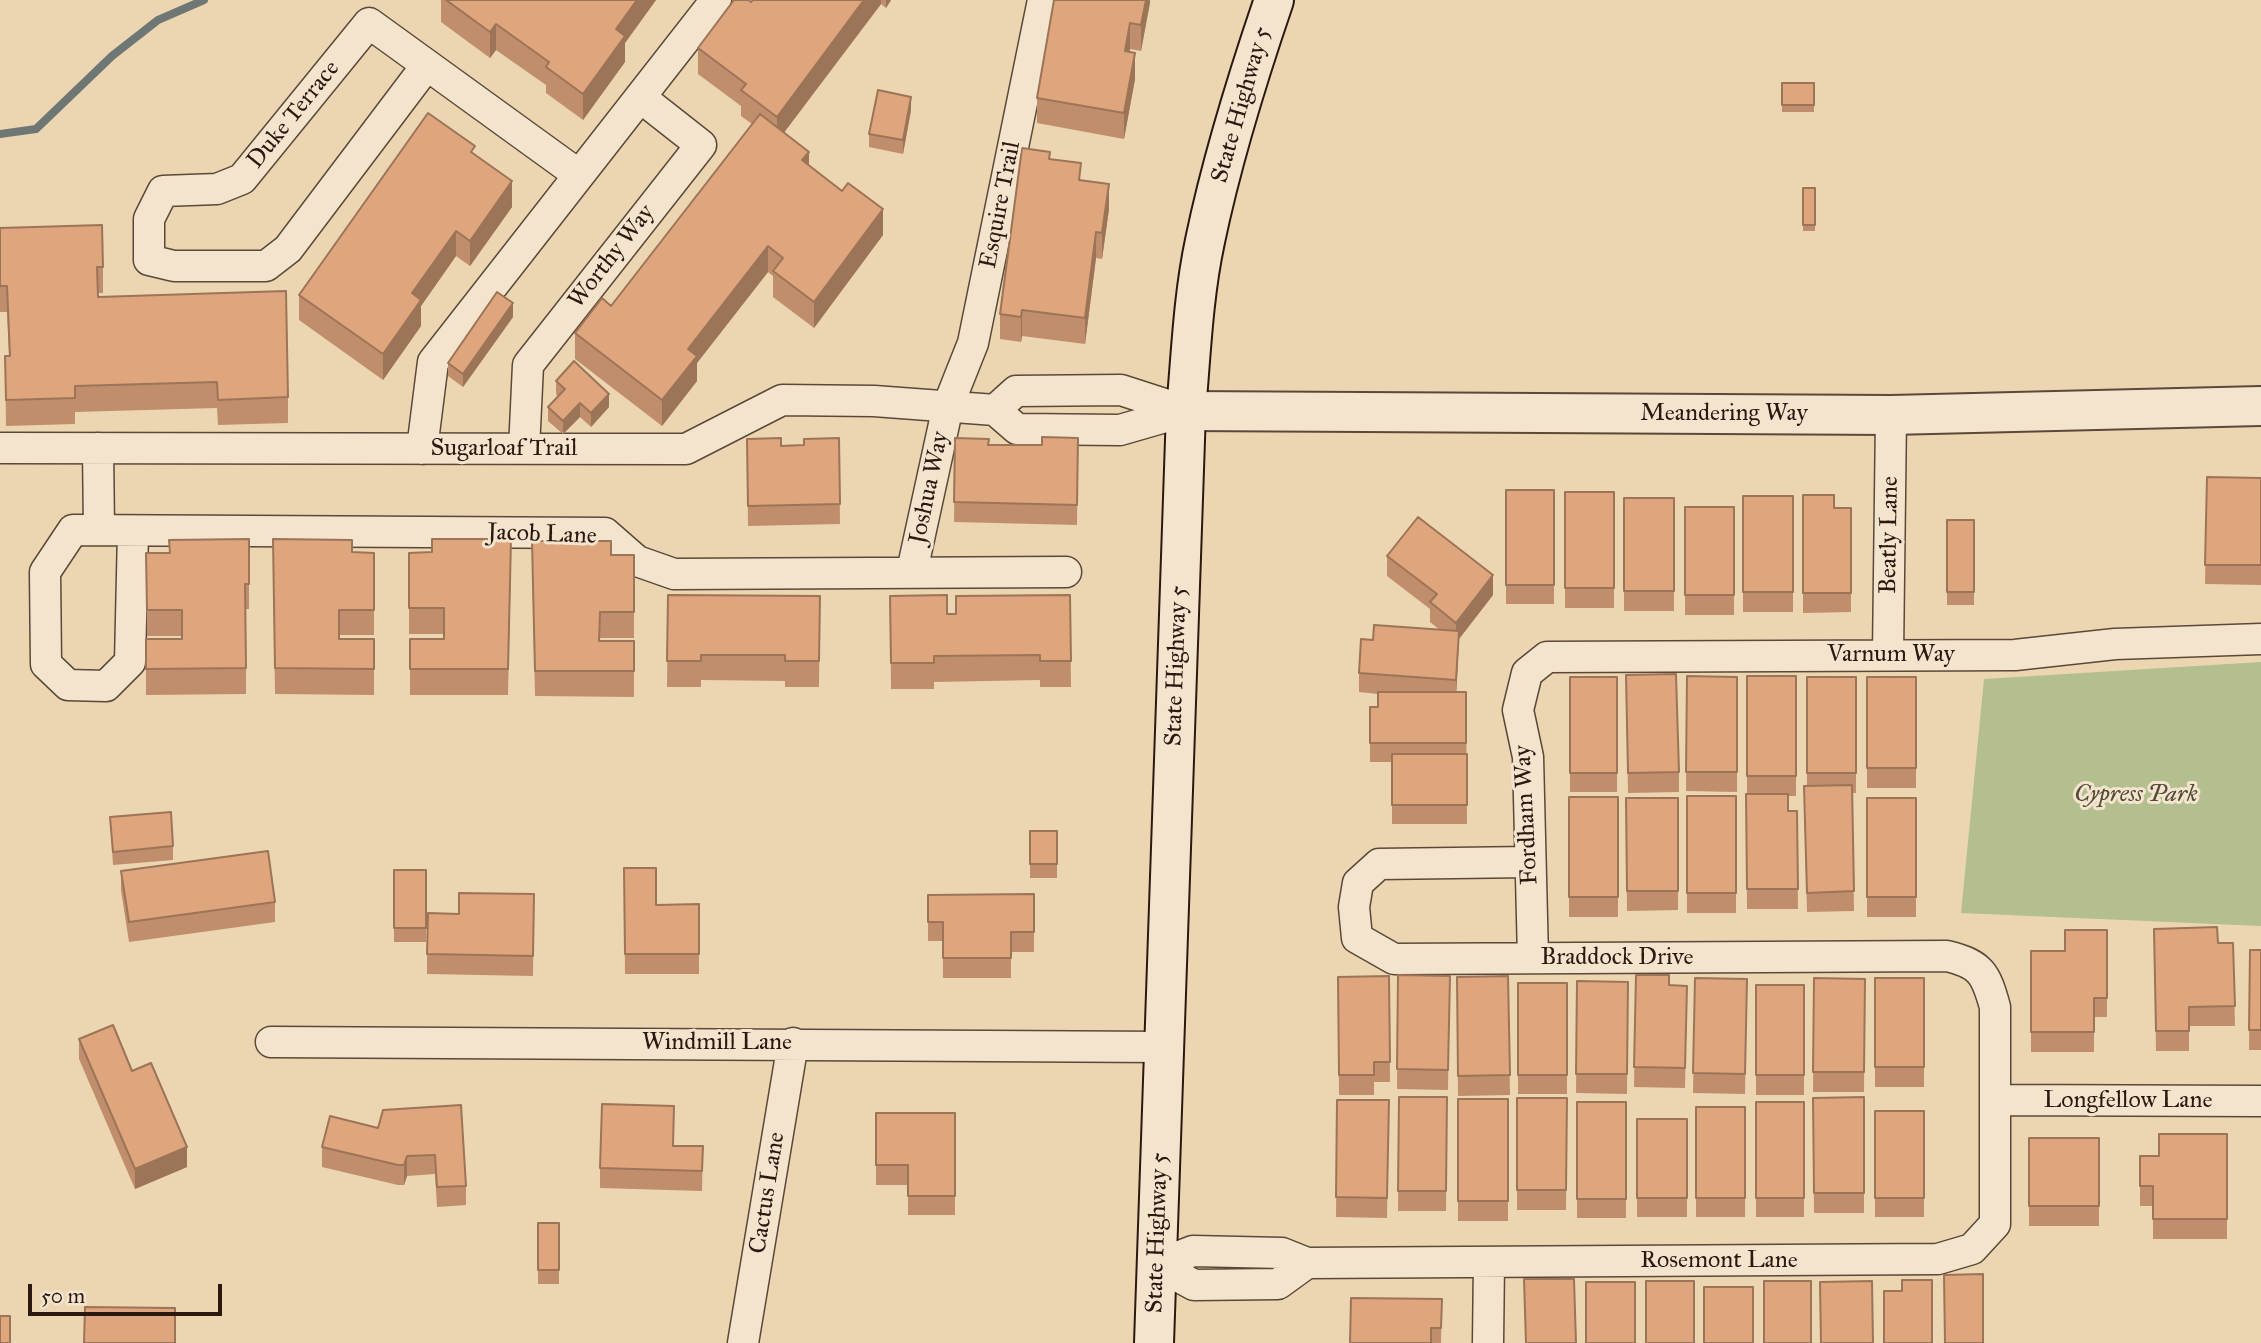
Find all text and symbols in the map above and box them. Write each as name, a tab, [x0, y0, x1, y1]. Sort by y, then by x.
street label: State Highway 5	[1206, 24, 1278, 186]
street label: Duke Terrace	[242, 55, 346, 175]
street label: Esquire Trail	[975, 139, 1027, 271]
street label: Worthy Way	[563, 199, 661, 315]
street label: Meandering Way	[1640, 400, 1808, 428]
street label: Joshua Way	[904, 429, 956, 547]
street label: Sugarloaf Trail	[431, 435, 577, 463]
street label: Beatly Lane	[1875, 476, 1905, 594]
street label: Jacob Lane	[487, 519, 597, 551]
street label: State Highway 5	[1160, 585, 1194, 747]
street label: Varnum Way	[1827, 641, 1955, 669]
street label: Fordham Way	[1509, 744, 1545, 886]
park label: Cypress Park	[2074, 781, 2198, 809]
street label: Braddock Drive	[1540, 944, 1694, 972]
street label: Windmill Lane	[642, 1029, 792, 1057]
street label: Longfellow Lane	[2044, 1087, 2212, 1115]
street label: Cactus Lane	[744, 1130, 792, 1256]
street label: State Highway 5	[1141, 1152, 1175, 1314]
street label: Rosemont Lane	[1640, 1247, 1798, 1275]
scale bar	[32, 1270, 226, 1314]
text: 50 m	[41, 1283, 85, 1309]

